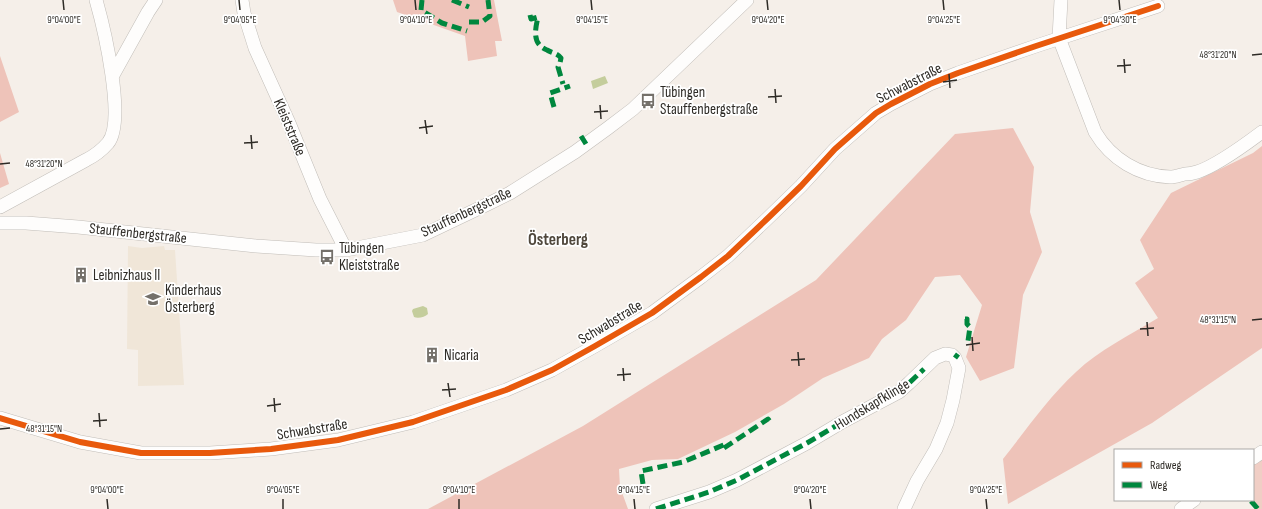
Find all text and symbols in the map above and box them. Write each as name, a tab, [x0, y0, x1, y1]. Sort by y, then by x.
text: 9°04'00"E	[47, 14, 81, 26]
text: 9°04'05"E	[223, 14, 257, 26]
text: 9°04'10"E	[400, 14, 432, 26]
text: 9°04'15"E	[576, 14, 608, 26]
text: 9°04'20"E	[751, 14, 785, 26]
text: 9°04'25"E	[928, 14, 960, 26]
text: 9°04'30"E	[1103, 14, 1137, 26]
text: 48°31'20"N	[1199, 49, 1237, 61]
street label: Schwabstraße	[873, 59, 945, 108]
place label: Tübingen Stauffenbergstraße	[660, 83, 758, 119]
bus stop icon: Tübingen Stauffenbergstraße	[639, 92, 657, 110]
street label: Kleiststraße	[269, 96, 310, 159]
text: 48°31'20"N	[25, 158, 63, 170]
street label: Stauffenbergstraße	[418, 183, 515, 242]
street label: Stauffenbergstraße	[88, 219, 188, 248]
district label: Österberg	[528, 229, 588, 250]
place label: Tübingen Kleiststraße	[339, 239, 399, 275]
bus stop icon: Tübingen Kleiststraße	[318, 248, 336, 266]
building icon: Leibnizhaus II	[72, 266, 90, 284]
place label: Leibnizhaus II	[93, 266, 160, 285]
place label: Kinderhaus Österberg	[165, 281, 221, 317]
school or university icon: Kinderhaus Österberg	[144, 290, 162, 308]
street label: Schwabstraße	[575, 296, 646, 349]
text: 48°31'15"N	[1200, 314, 1236, 326]
building icon: Nicaria	[423, 346, 441, 364]
place label: Nicaria	[444, 346, 479, 365]
street label: Hundskapfklinge	[831, 375, 913, 434]
street label: Schwabstraße	[275, 415, 349, 444]
text: 48°31'15"N	[26, 423, 62, 435]
legend	[1114, 449, 1254, 501]
text: Radweg	[1150, 458, 1182, 473]
text: Weg	[1150, 478, 1167, 493]
text: 9°04'00"E	[90, 484, 124, 496]
text: 9°04'05"E	[266, 484, 300, 496]
text: 9°04'10"E	[443, 484, 475, 496]
text: 9°04'15"E	[618, 484, 650, 496]
text: 9°04'20"E	[793, 484, 827, 496]
text: 9°04'25"E	[970, 484, 1002, 496]

